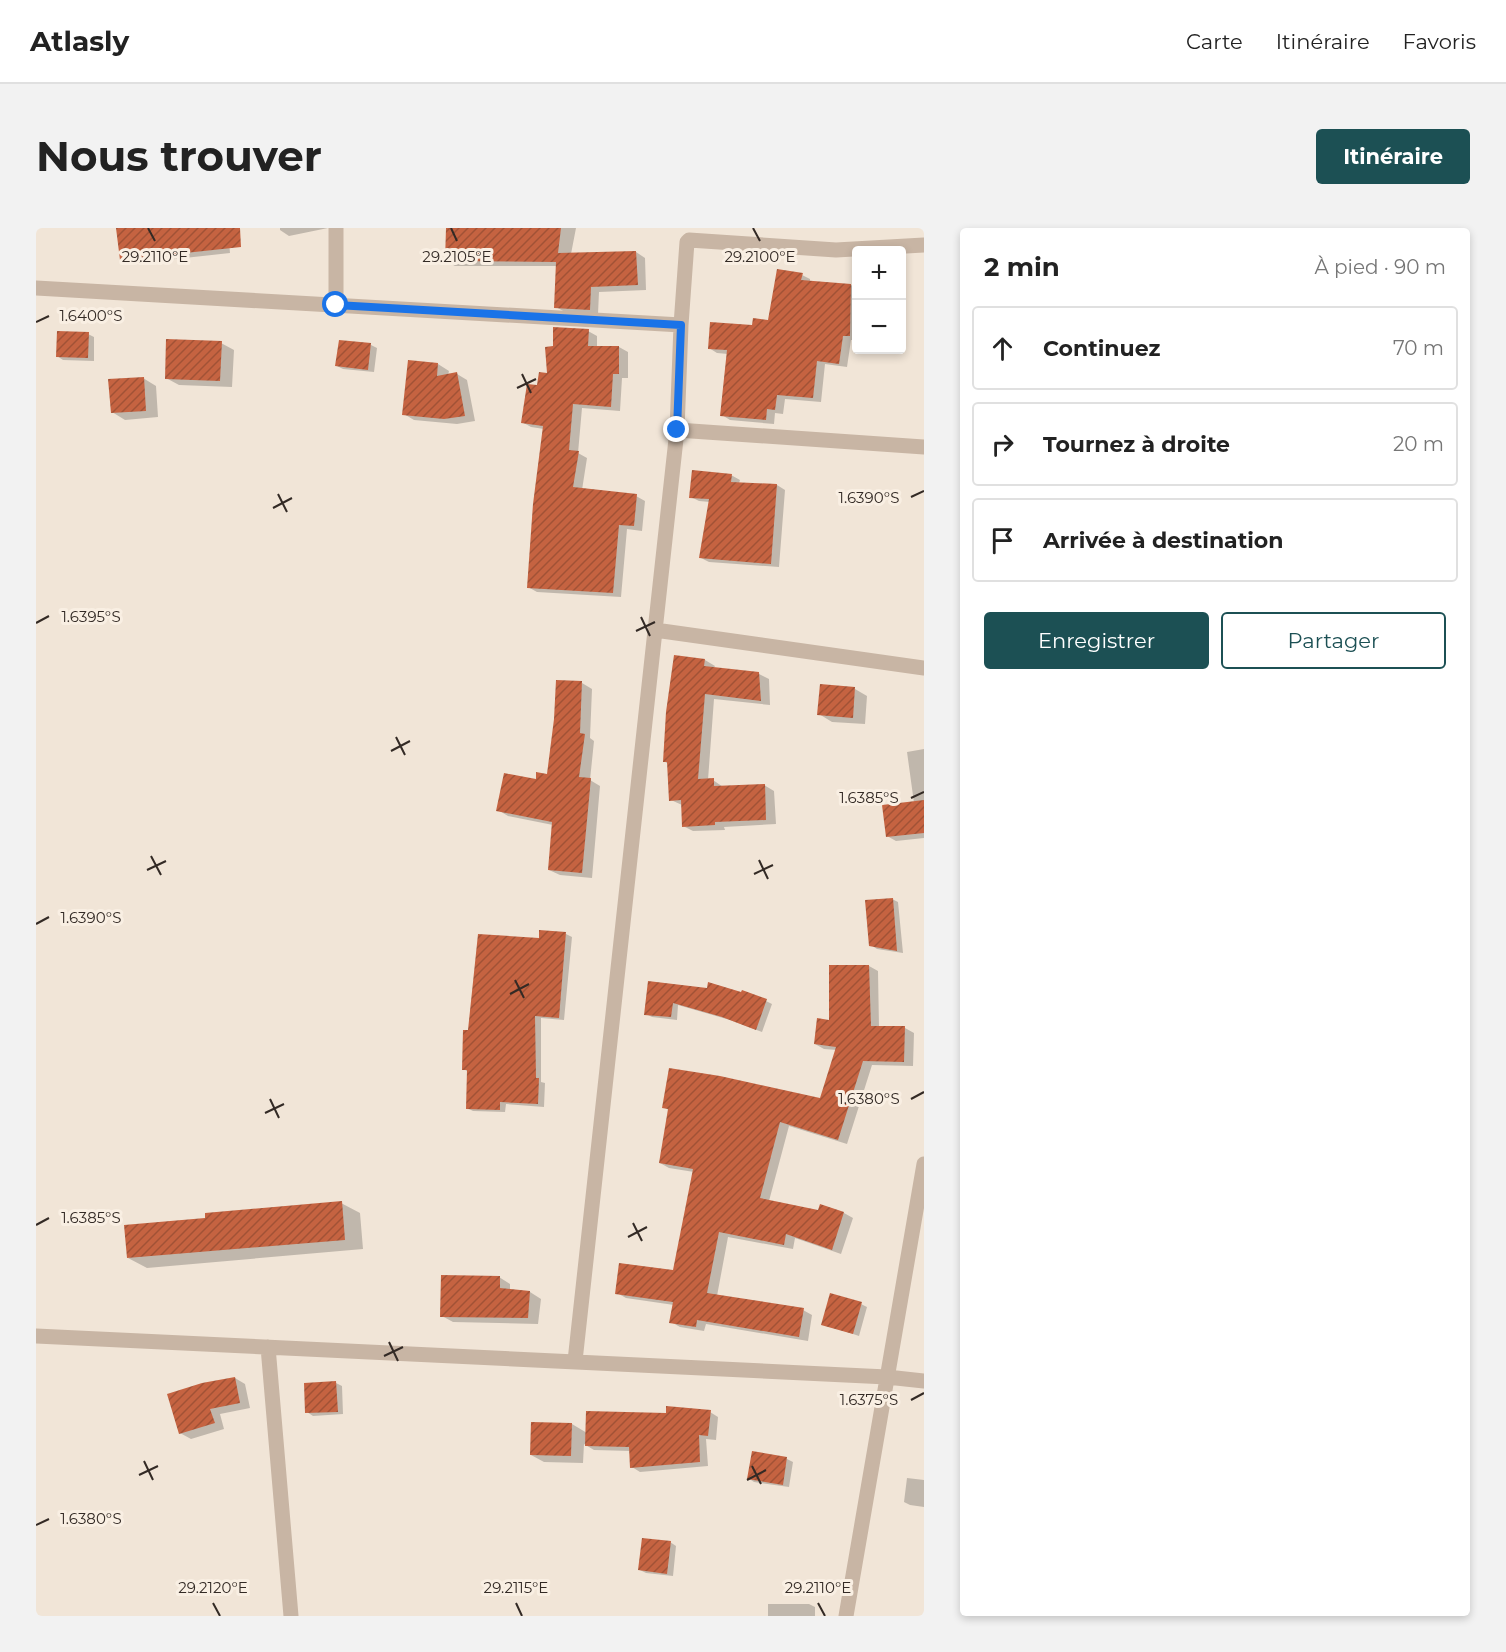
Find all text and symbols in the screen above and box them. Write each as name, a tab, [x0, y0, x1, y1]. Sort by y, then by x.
text: Atlasly	[30, 24, 129, 58]
text: Carte	[1186, 29, 1243, 54]
text: Itinéraire	[1276, 29, 1370, 54]
text: Favoris	[1403, 29, 1476, 54]
button: Itinéraire	[1316, 129, 1470, 184]
text: Nous trouver	[36, 130, 322, 182]
map controls	[852, 246, 906, 354]
button: +	[852, 246, 906, 300]
text: 29.2110°E	[122, 247, 188, 266]
text: 29.2105°E	[422, 247, 492, 266]
text: 29.2100°E	[725, 247, 795, 266]
text: 2 min	[984, 251, 1060, 283]
text: À pied · 90 m	[1314, 255, 1446, 279]
route start	[322, 291, 348, 317]
button: −	[852, 300, 906, 354]
text: 1.6400°S	[59, 306, 123, 325]
icon: ahead	[986, 332, 1019, 365]
text: Continuez	[1043, 335, 1160, 362]
text: 70 m	[1393, 336, 1444, 360]
route end	[663, 416, 689, 442]
icon: right	[986, 428, 1019, 461]
text: Tournez à droite	[1043, 431, 1230, 458]
text: 20 m	[1393, 432, 1444, 456]
text: 1.6390°S	[839, 488, 899, 507]
icon: arrive	[986, 524, 1019, 557]
text: Arrivée à destination	[1043, 527, 1283, 554]
text: 1.6395°S	[61, 607, 121, 626]
button: Enregistrer	[984, 612, 1209, 669]
button: Partager	[1221, 612, 1446, 669]
text: 1.6385°S	[839, 788, 899, 807]
text: 1.6390°S	[61, 908, 121, 927]
text: 1.6380°S	[838, 1089, 900, 1108]
text: 1.6385°S	[61, 1208, 121, 1227]
text: 1.6375°S	[840, 1390, 898, 1409]
text: 1.6380°S	[60, 1509, 122, 1528]
text: 29.2120°E	[178, 1578, 248, 1597]
text: 29.2115°E	[484, 1578, 548, 1597]
text: 29.2110°E	[785, 1578, 851, 1597]

